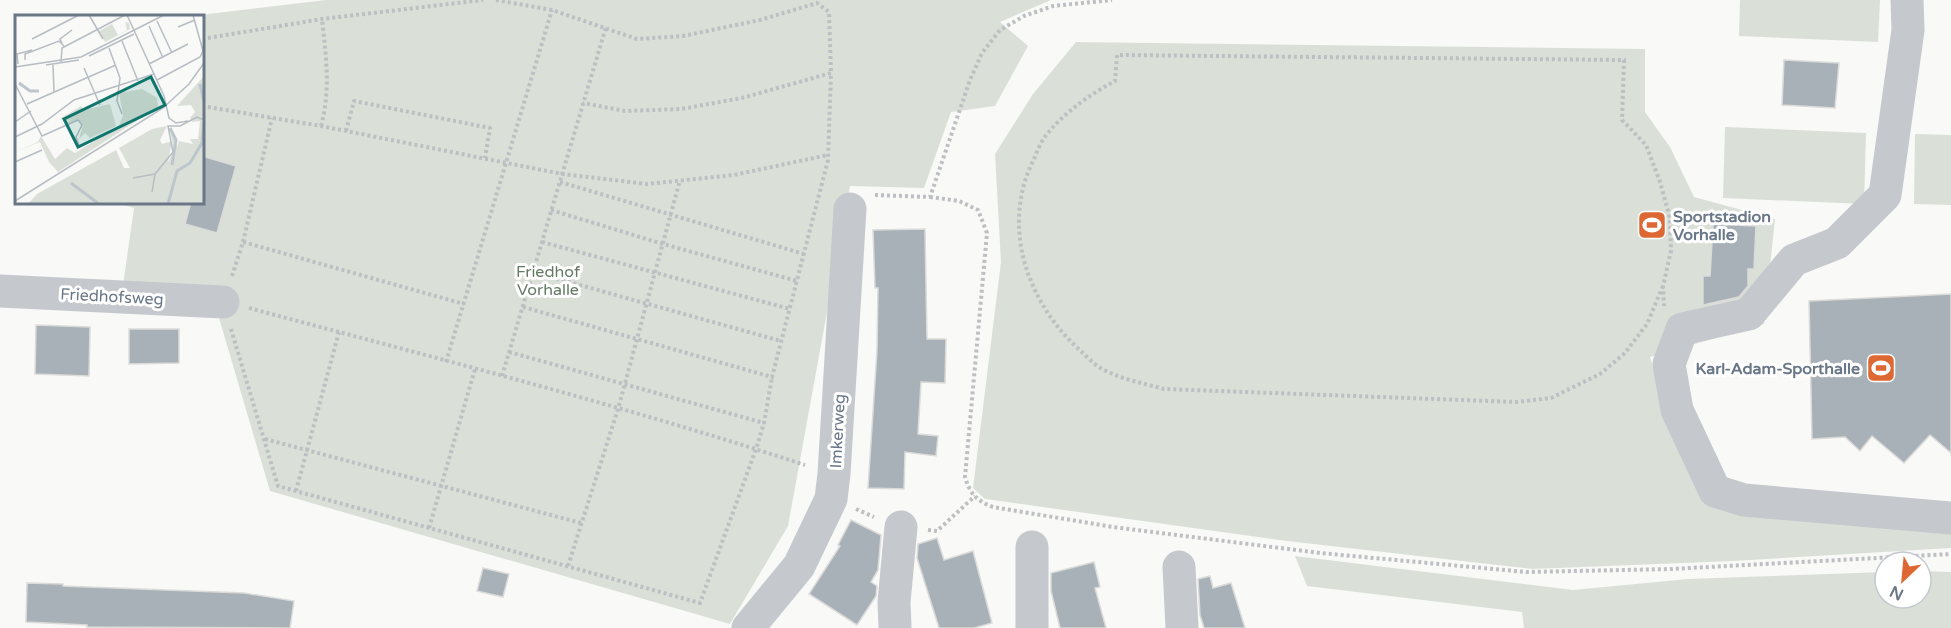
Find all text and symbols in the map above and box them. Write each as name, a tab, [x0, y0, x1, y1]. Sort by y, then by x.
inset map	[15, 15, 204, 204]
place label: Sportstadion Vorhalle	[1673, 207, 1771, 245]
sports icon: Sportstadion Vorhalle	[1636, 209, 1668, 241]
park label: Friedhof Vorhalle	[516, 262, 581, 300]
street label: Friedhofsweg	[60, 284, 164, 310]
sports icon: Karl-Adam-Sporthalle	[1865, 352, 1897, 384]
place label: Karl-Adam-Sporthalle	[1696, 359, 1860, 379]
street label: Imkerweg	[826, 393, 850, 469]
north arrow	[1873, 550, 1933, 610]
text: N	[1887, 581, 1907, 604]

